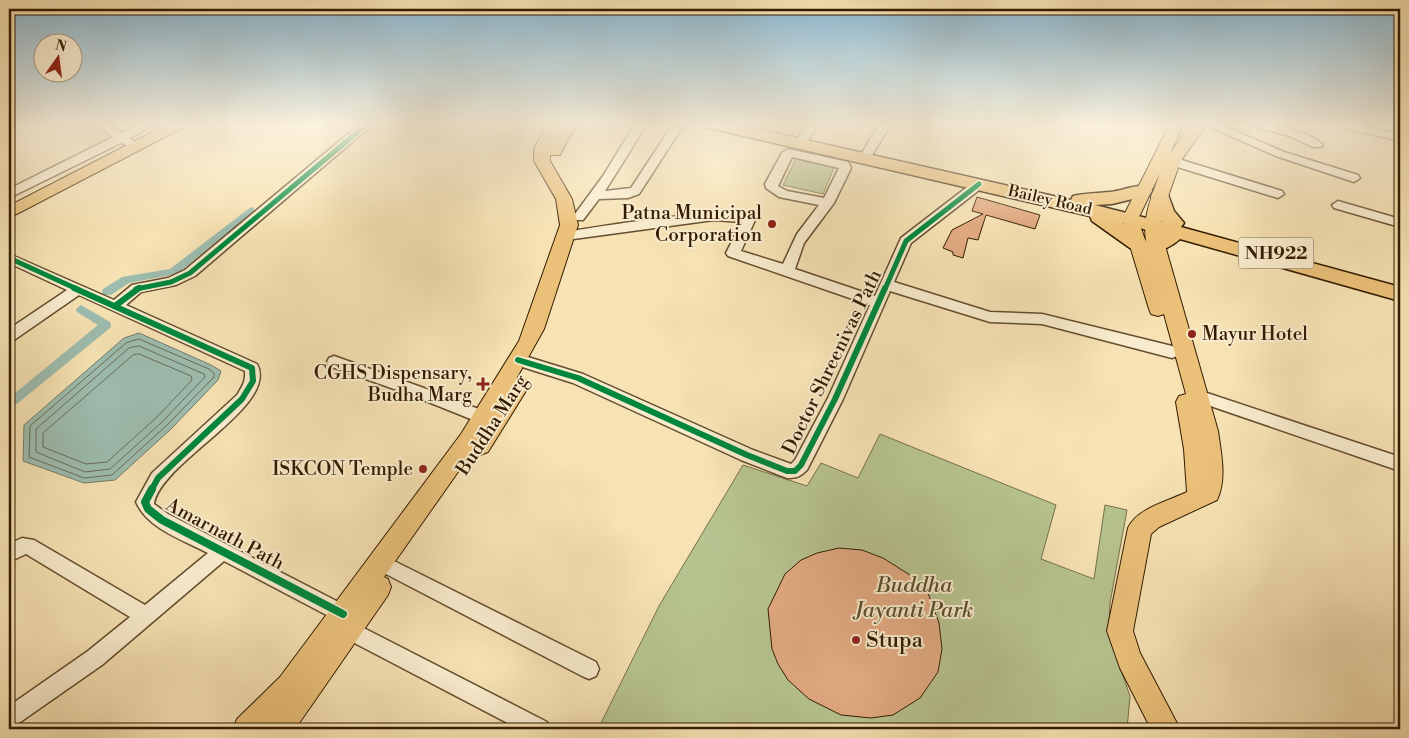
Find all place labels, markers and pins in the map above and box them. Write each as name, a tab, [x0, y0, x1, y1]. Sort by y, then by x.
place label: Patna Municipal Corporation	[621, 201, 762, 247]
marker: Patna Municipal Corporation	[766, 218, 778, 230]
place label: Mayur Hotel	[1202, 322, 1308, 346]
marker: Mayur Hotel	[1186, 328, 1198, 340]
place label: CGHS Dispensary, Budha Marg	[314, 361, 472, 407]
marker: CGHS Dispensary, Budha Marg	[476, 377, 490, 391]
place label: ISKCON Temple	[272, 457, 413, 481]
marker: ISKCON Temple	[417, 463, 429, 475]
place label: Stupa	[866, 627, 924, 654]
marker: Stupa	[850, 634, 862, 646]

